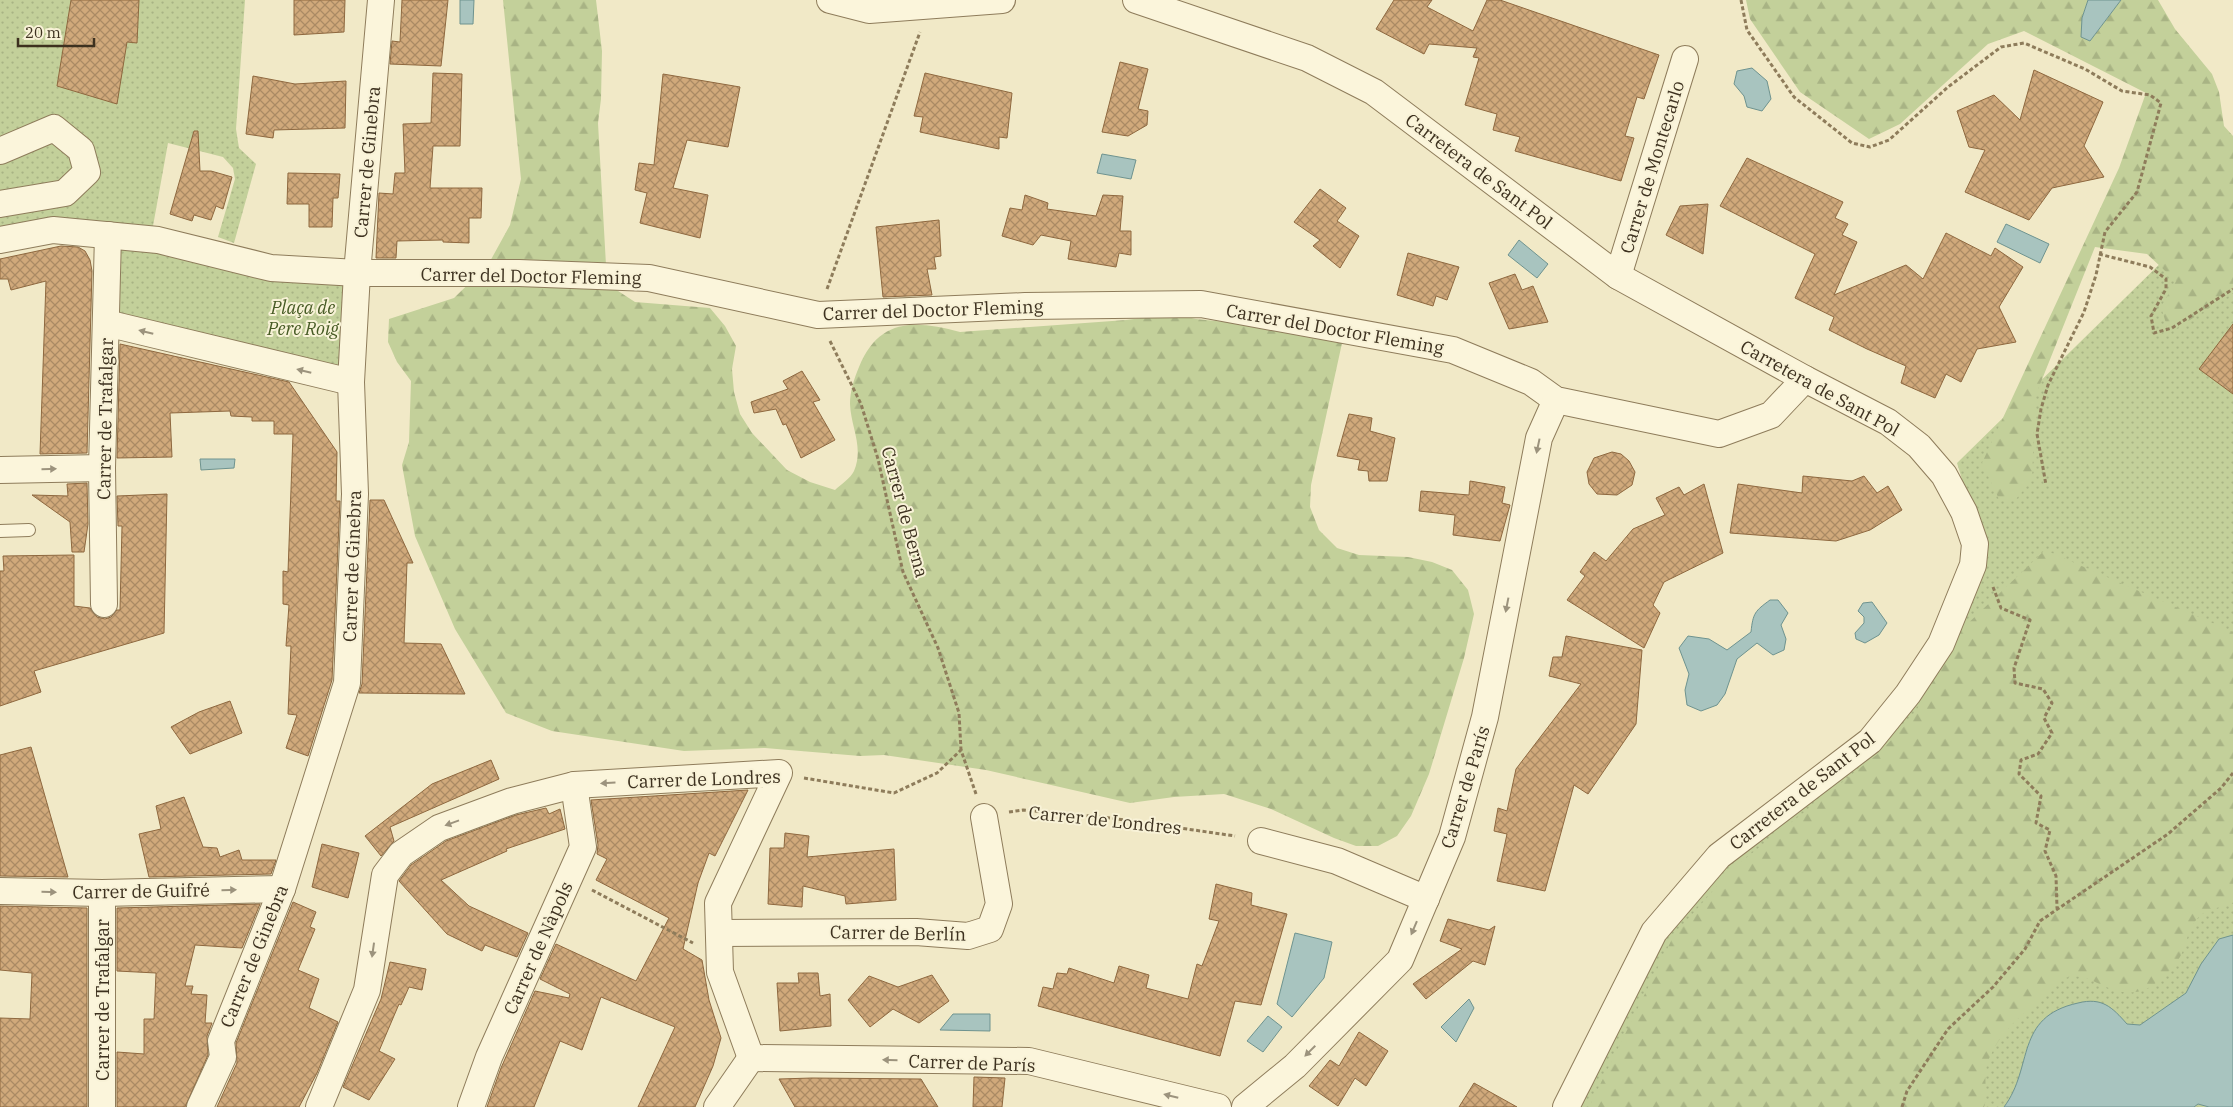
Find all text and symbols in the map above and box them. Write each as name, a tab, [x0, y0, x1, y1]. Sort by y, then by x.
scale bar	[18, 15, 94, 47]
text: 20 m	[25, 23, 61, 42]
street label: Carrer de Montecarlo	[1615, 78, 1689, 256]
street label: Carrer de Ginebra	[349, 85, 385, 239]
street label: Carretera de Sant Pol	[1401, 108, 1557, 234]
street label: Carrer del Doctor Fleming	[420, 263, 642, 289]
street label: Carrer del Doctor Fleming	[822, 295, 1044, 325]
park label: Plaça de Pere Roig	[266, 296, 339, 340]
street label: Carrer del Doctor Fleming	[1224, 299, 1446, 360]
one-way arrow	[138, 328, 153, 336]
street label: Carretera de Sant Pol	[1736, 335, 1904, 441]
street label: Carrer de Trafalgar	[92, 338, 118, 500]
one-way arrow	[296, 367, 311, 375]
one-way arrow	[1534, 438, 1542, 453]
street label: Carrer de Berna	[876, 444, 934, 580]
one-way arrow	[41, 465, 57, 473]
street label: Carrer de Ginebra	[338, 489, 366, 642]
one-way arrow	[1503, 598, 1511, 613]
street label: Carrer de París	[1435, 723, 1495, 851]
street label: Carretera de Sant Pol	[1725, 727, 1879, 855]
street label: Carrer de Londres	[627, 765, 781, 793]
one-way arrow	[600, 779, 616, 787]
street label: Carrer de Londres	[1027, 801, 1183, 839]
one-way arrow	[444, 820, 459, 827]
street label: Carrer de Guifré	[72, 878, 210, 904]
street label: Carrer de Nàpols	[498, 878, 578, 1018]
street label: Carrer de Ginebra	[215, 881, 293, 1031]
one-way arrow	[221, 886, 237, 894]
one-way arrow	[41, 888, 57, 896]
street label: Carrer de Trafalgar	[91, 919, 114, 1081]
street label: Carrer de Berlín	[830, 920, 966, 946]
one-way arrow	[1409, 921, 1417, 935]
one-way arrow	[369, 943, 377, 959]
one-way arrow	[1304, 1045, 1316, 1057]
street label: Carrer de París	[908, 1049, 1036, 1077]
one-way arrow	[882, 1056, 898, 1064]
one-way arrow	[1163, 1092, 1178, 1100]

